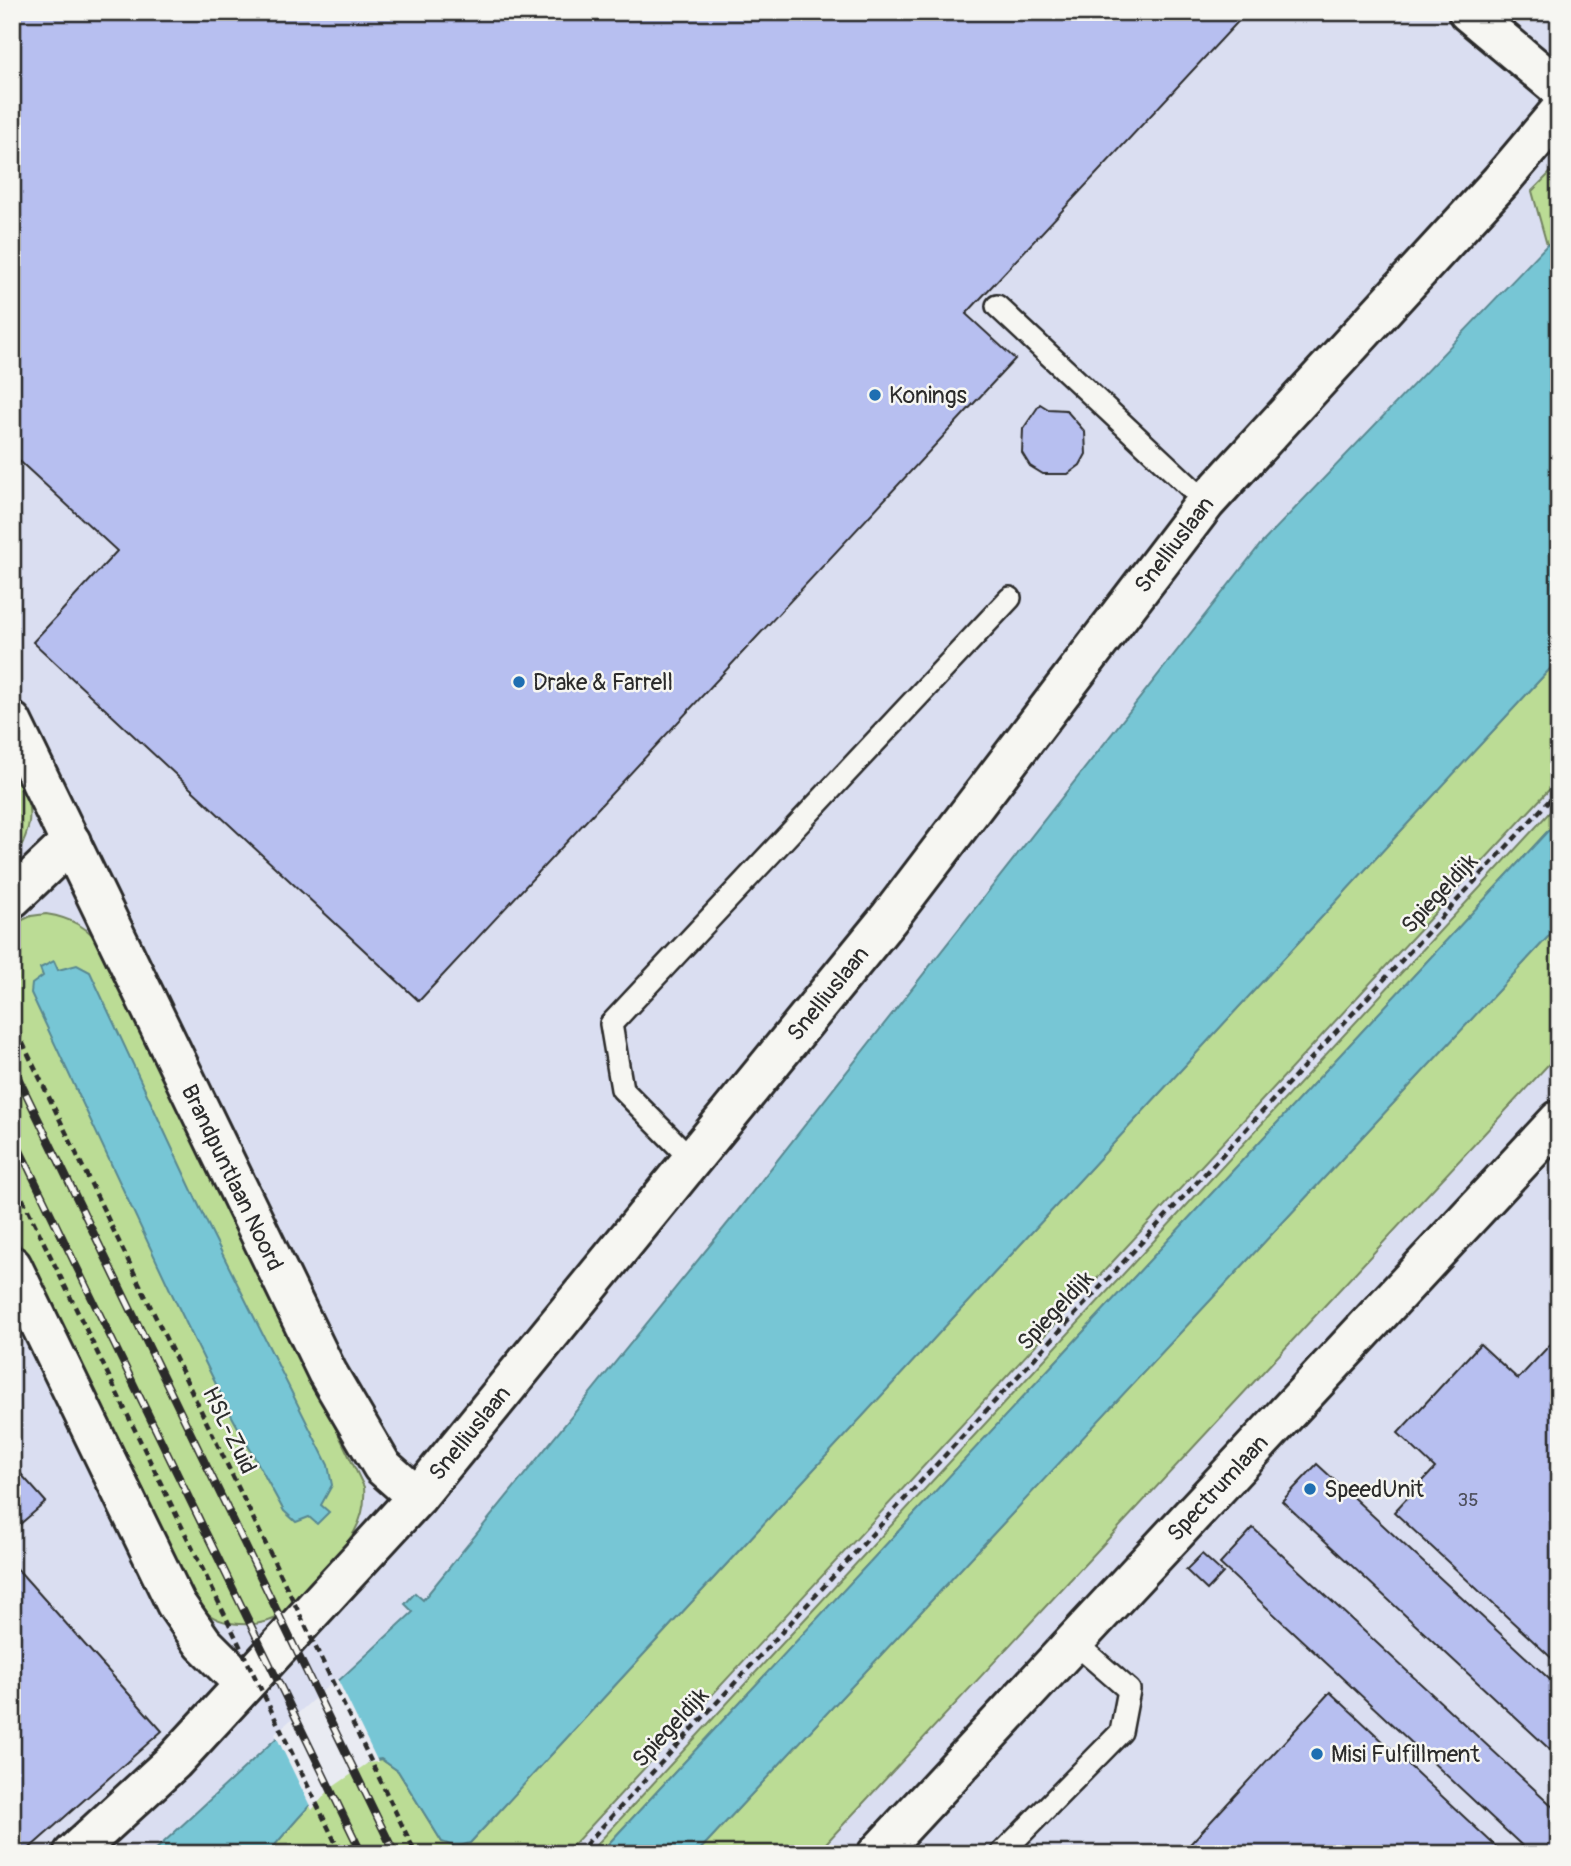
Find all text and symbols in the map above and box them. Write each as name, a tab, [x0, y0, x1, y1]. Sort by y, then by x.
place label: Konings	[889, 381, 967, 410]
marker: Konings	[867, 387, 883, 403]
street label: Snelliuslaan	[1128, 490, 1220, 599]
place label: Drake & Farrell	[533, 668, 673, 697]
marker: Drake & Farrell	[511, 674, 527, 690]
street label: Spiegeldijk	[1395, 847, 1484, 940]
street label: Snelliuslaan	[781, 940, 875, 1047]
street label: Brandpuntlaan Noord	[175, 1080, 290, 1276]
street label: Spiegeldijk	[1011, 1264, 1100, 1357]
street label: Snelliuslaan	[423, 1380, 517, 1486]
street label: HSL-Zuid	[196, 1382, 263, 1479]
street label: Spectrumlaan	[1161, 1429, 1274, 1548]
place label: SpeedUnit	[1324, 1475, 1425, 1504]
marker: SpeedUnit	[1302, 1481, 1318, 1497]
house number: 35	[1458, 1488, 1478, 1512]
street label: Spiegeldijk	[626, 1681, 715, 1774]
place label: Misi Fulfillment	[1331, 1740, 1480, 1769]
marker: Misi Fulfillment	[1309, 1746, 1325, 1762]

